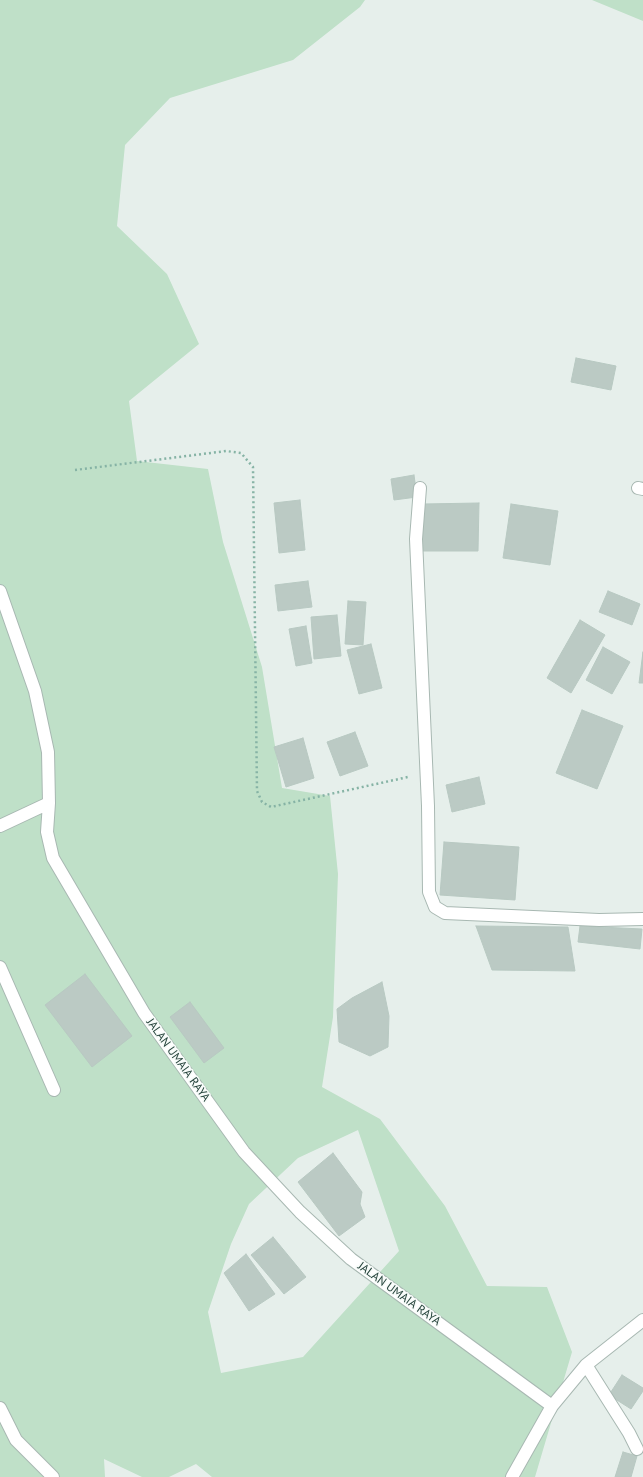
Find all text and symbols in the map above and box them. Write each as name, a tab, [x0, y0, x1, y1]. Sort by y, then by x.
street label: JALAN UMAIA RAYA	[143, 1016, 213, 1104]
street label: JALAN UMAIA RAYA	[355, 1259, 443, 1329]

